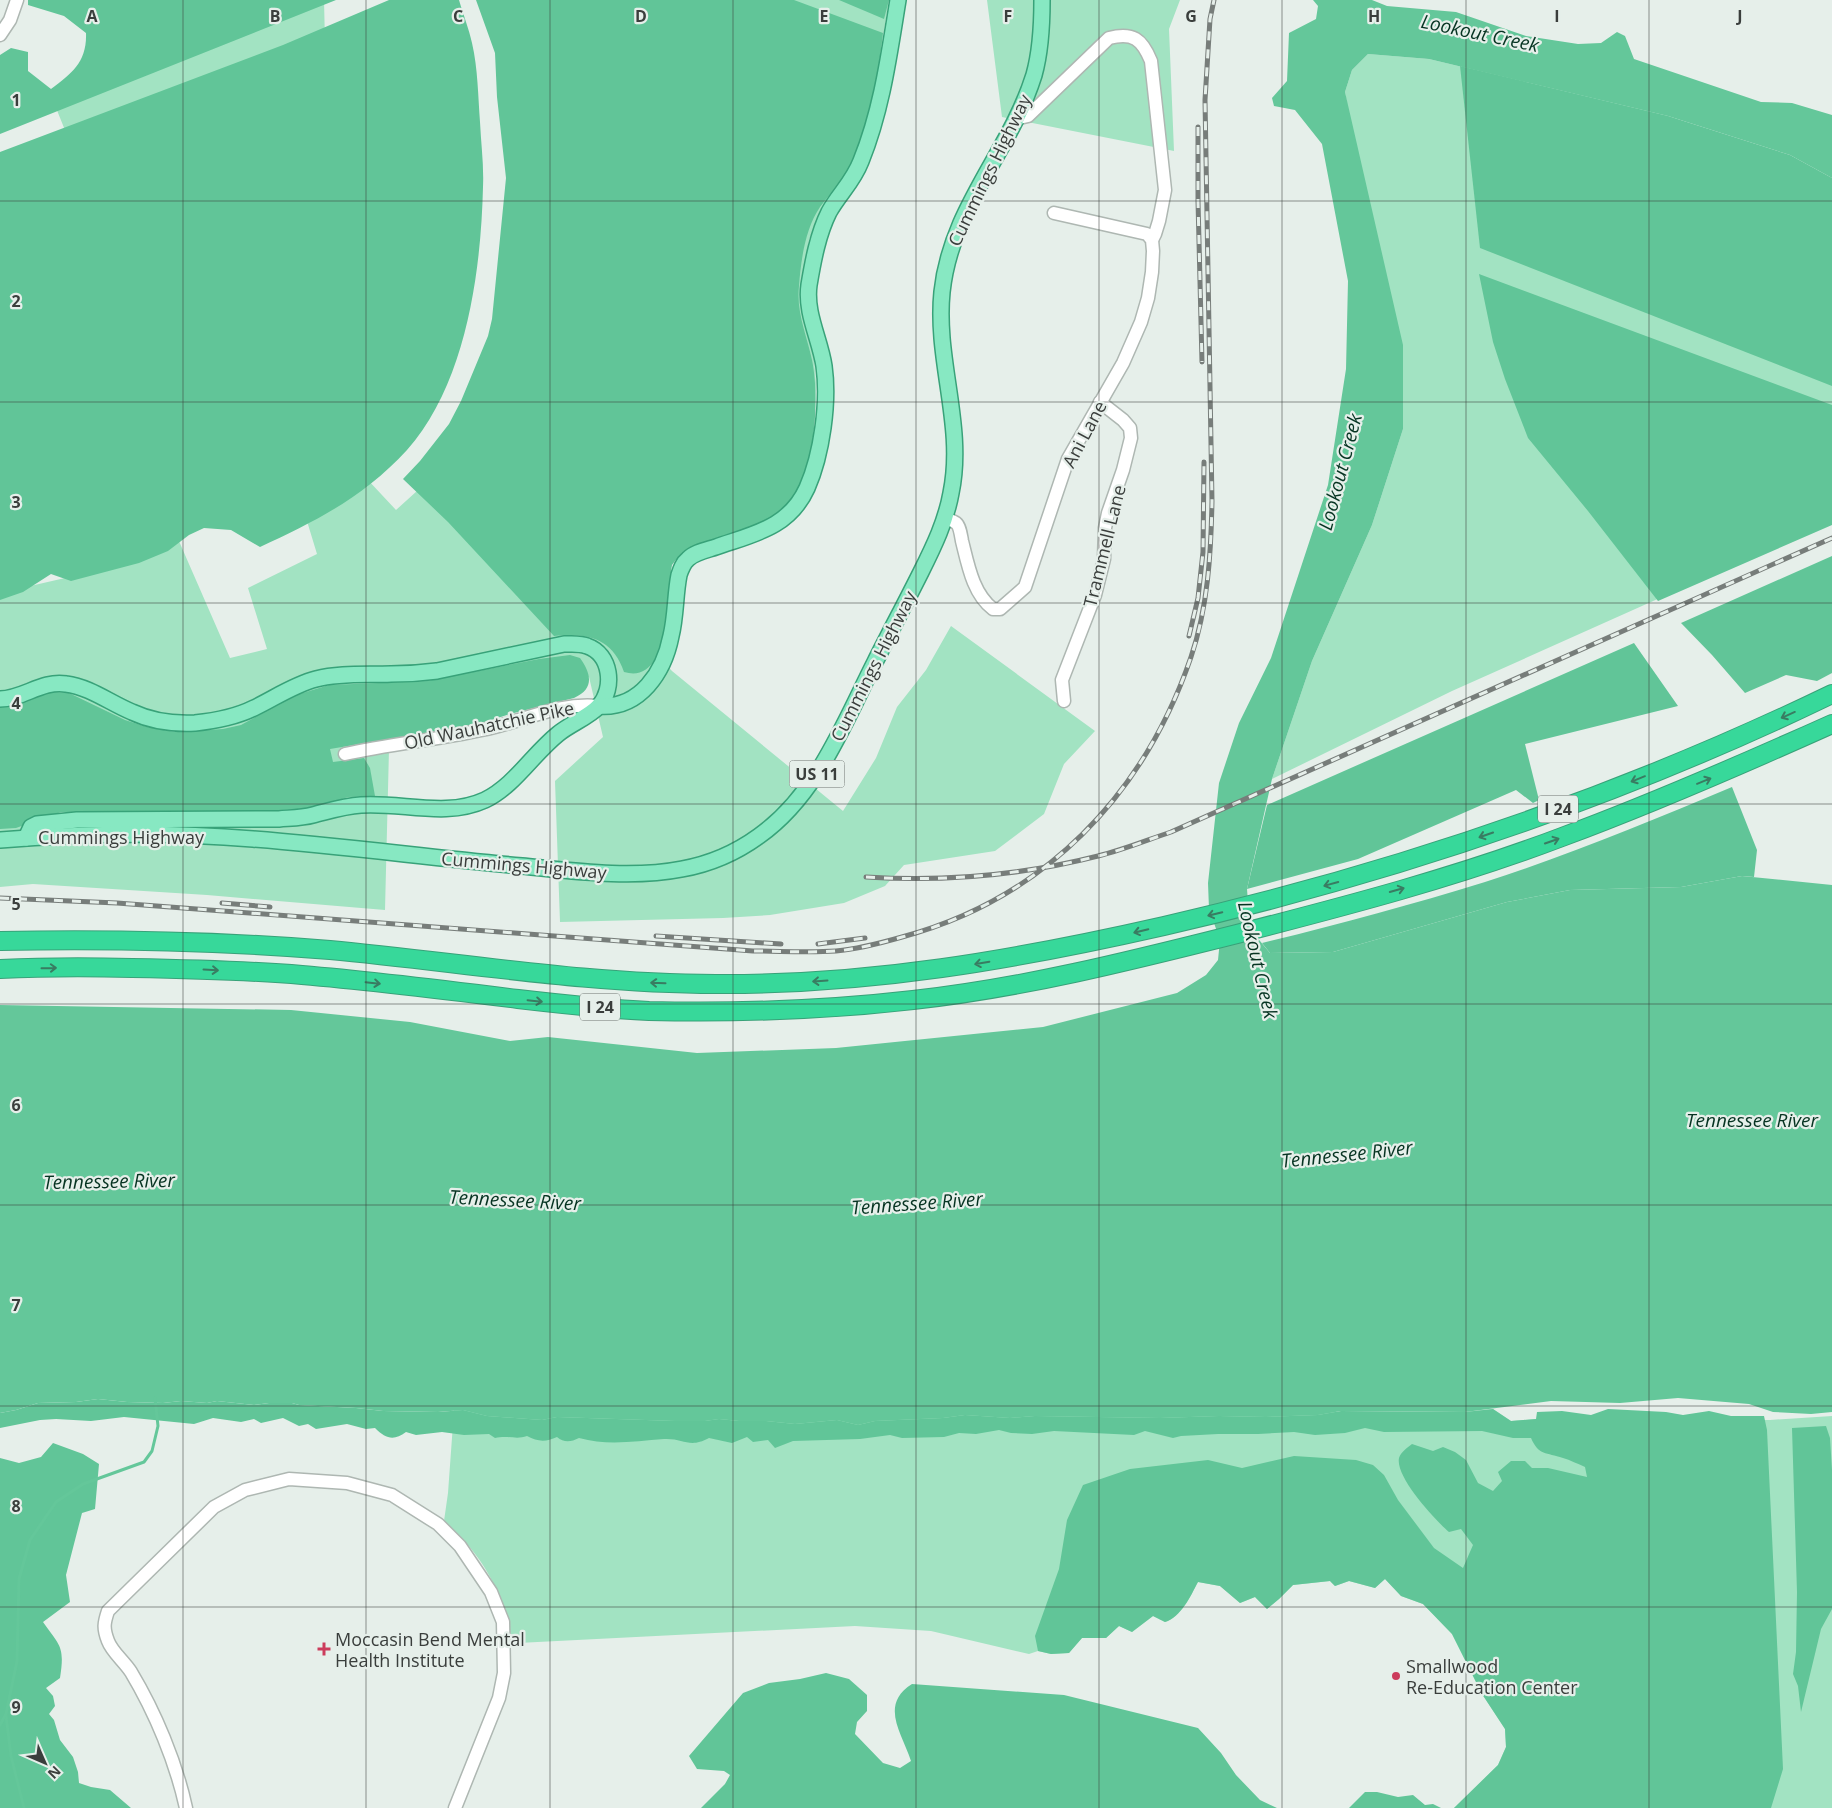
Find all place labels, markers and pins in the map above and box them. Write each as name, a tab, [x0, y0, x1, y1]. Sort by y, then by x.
place label: Moccasin Bend Mental Health Institute	[335, 1627, 525, 1672]
marker: Moccasin Bend Mental Health Institute	[317, 1642, 331, 1656]
place label: Smallwood Re-Education Center	[1406, 1654, 1578, 1699]
marker: Smallwood Re-Education Center	[1390, 1670, 1402, 1682]

